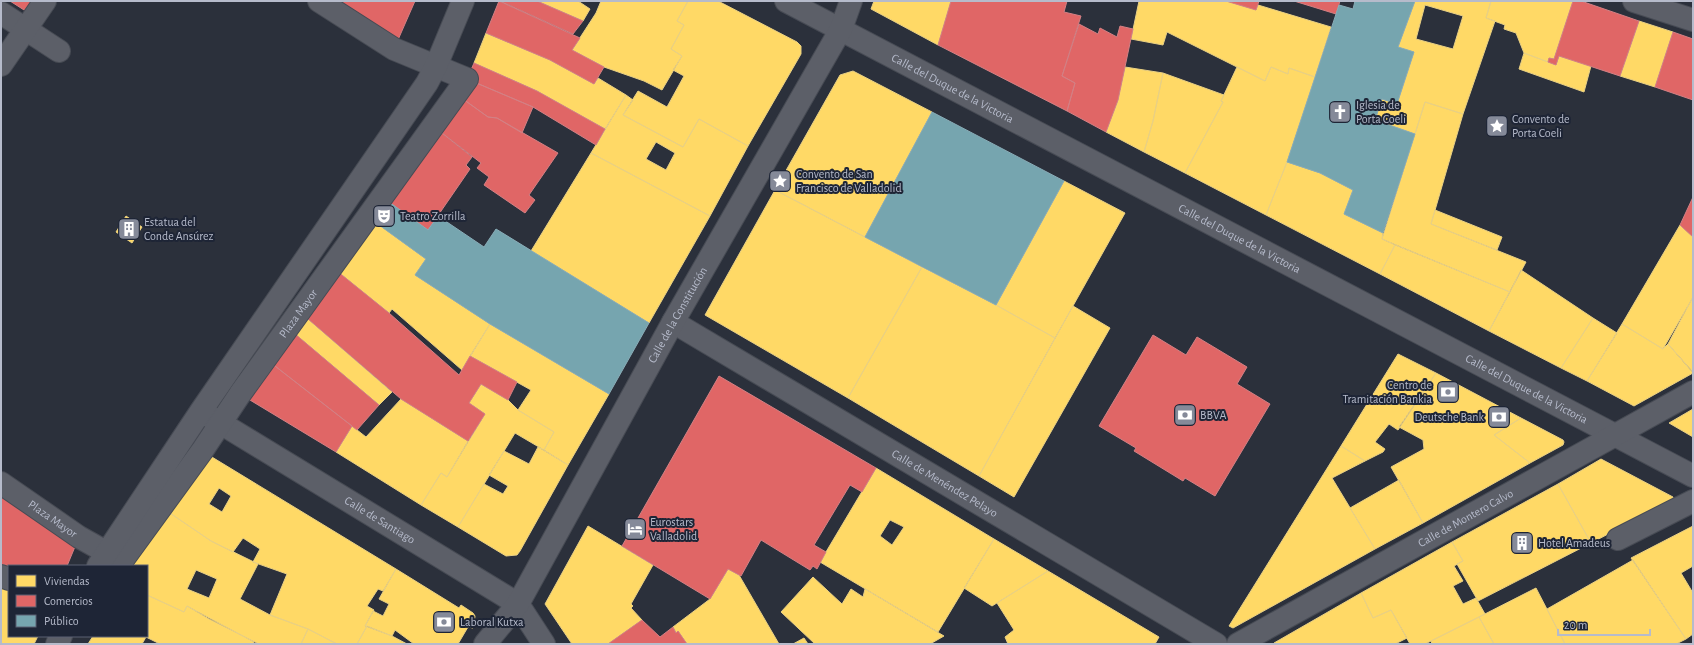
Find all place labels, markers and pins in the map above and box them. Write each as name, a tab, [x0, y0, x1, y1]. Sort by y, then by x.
church icon: Iglesia de Porta Coeli	[1327, 99, 1353, 125]
place label: Iglesia de Porta Coeli	[1356, 99, 1406, 125]
place icon: Convento de Porta Coeli	[1484, 113, 1510, 139]
place label: Convento de Porta Coeli	[1512, 113, 1570, 139]
place icon: Convento de San Francisco de Valladolid	[767, 168, 793, 194]
place label: Convento de San Francisco de Valladolid	[796, 168, 902, 194]
theatre icon: Teatro Zorrilla	[371, 203, 397, 229]
place label: Teatro Zorrilla	[400, 210, 466, 222]
building icon: Estatua del Conde Ansúrez	[116, 216, 142, 242]
place label: Estatua del Conde Ansúrez	[144, 216, 214, 242]
place label: Centro de Tramitación Bankia	[1342, 379, 1432, 405]
bank icon: Centro de Tramitación Bankia	[1435, 379, 1461, 405]
bank icon: BBVA	[1172, 402, 1198, 428]
bank icon: Deutsche Bank	[1486, 404, 1512, 430]
place label: BBVA	[1200, 409, 1226, 421]
place label: Deutsche Bank	[1414, 411, 1485, 423]
hotel icon: Eurostars Valladolid	[622, 516, 648, 542]
place label: Eurostars Valladolid	[650, 516, 697, 542]
building icon: Hotel Amadeus	[1509, 530, 1535, 556]
place label: Hotel Amadeus	[1538, 537, 1610, 549]
bank icon: Laboral Kutxa	[431, 609, 457, 635]
place label: Laboral Kutxa	[460, 616, 524, 628]

